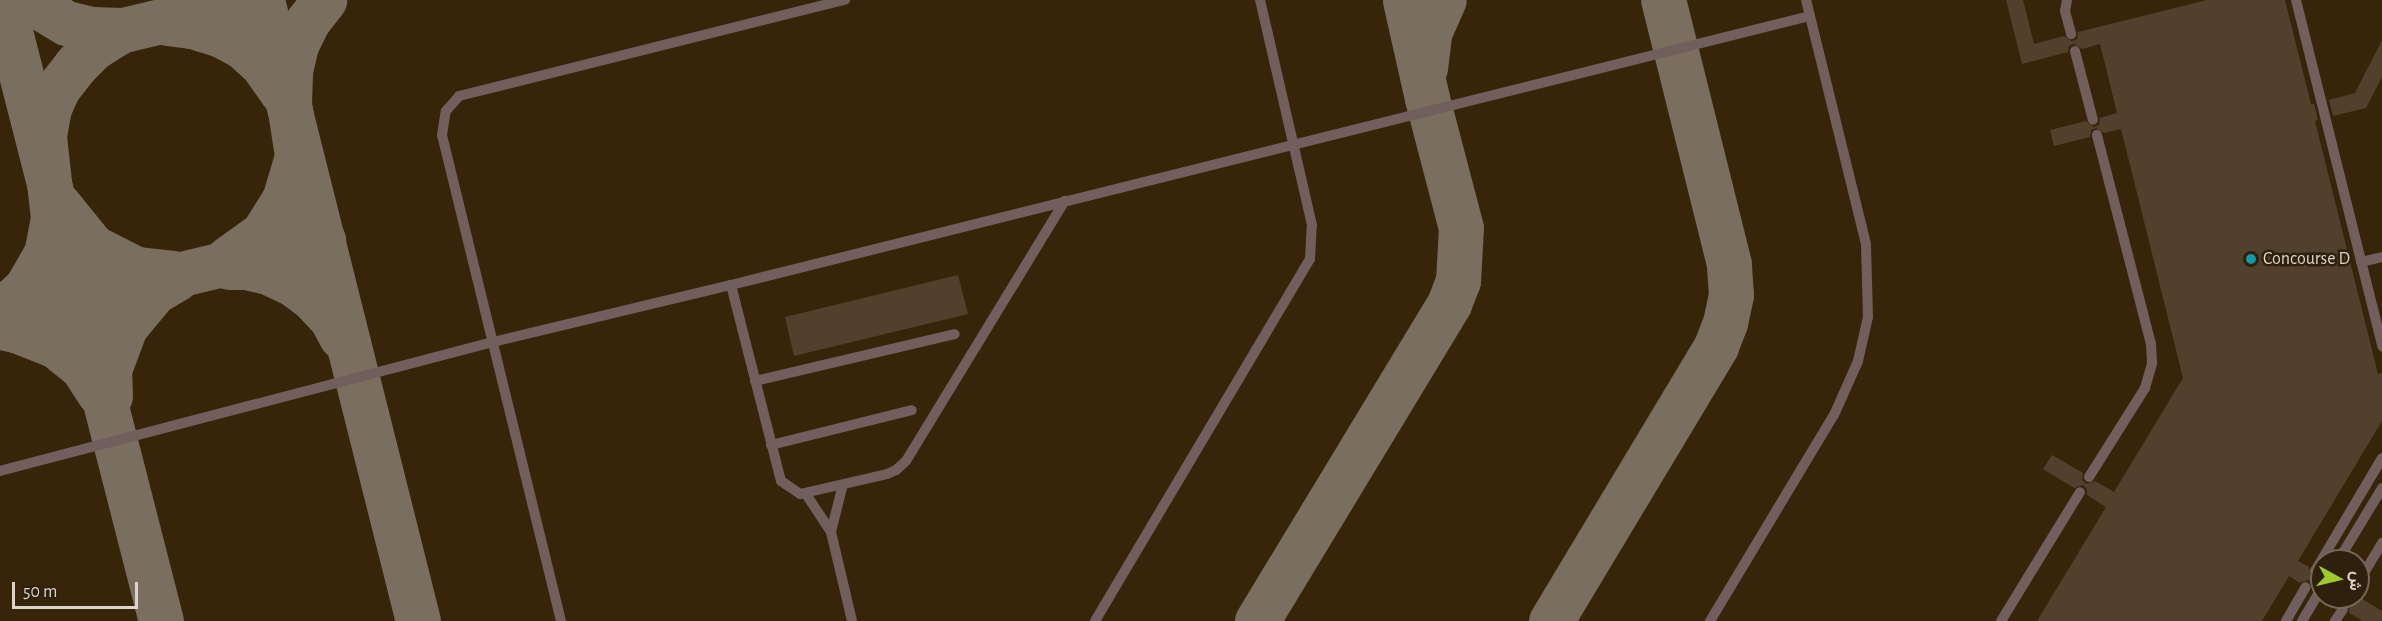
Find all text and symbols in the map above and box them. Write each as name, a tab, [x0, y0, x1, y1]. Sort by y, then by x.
place label: Concourse D	[2263, 248, 2350, 270]
marker: Concourse D	[2244, 252, 2258, 266]
north arrow	[2310, 549, 2370, 609]
scale bar	[15, 570, 141, 608]
text: ش	[2347, 571, 2365, 592]
text: 50 m	[23, 583, 57, 601]

